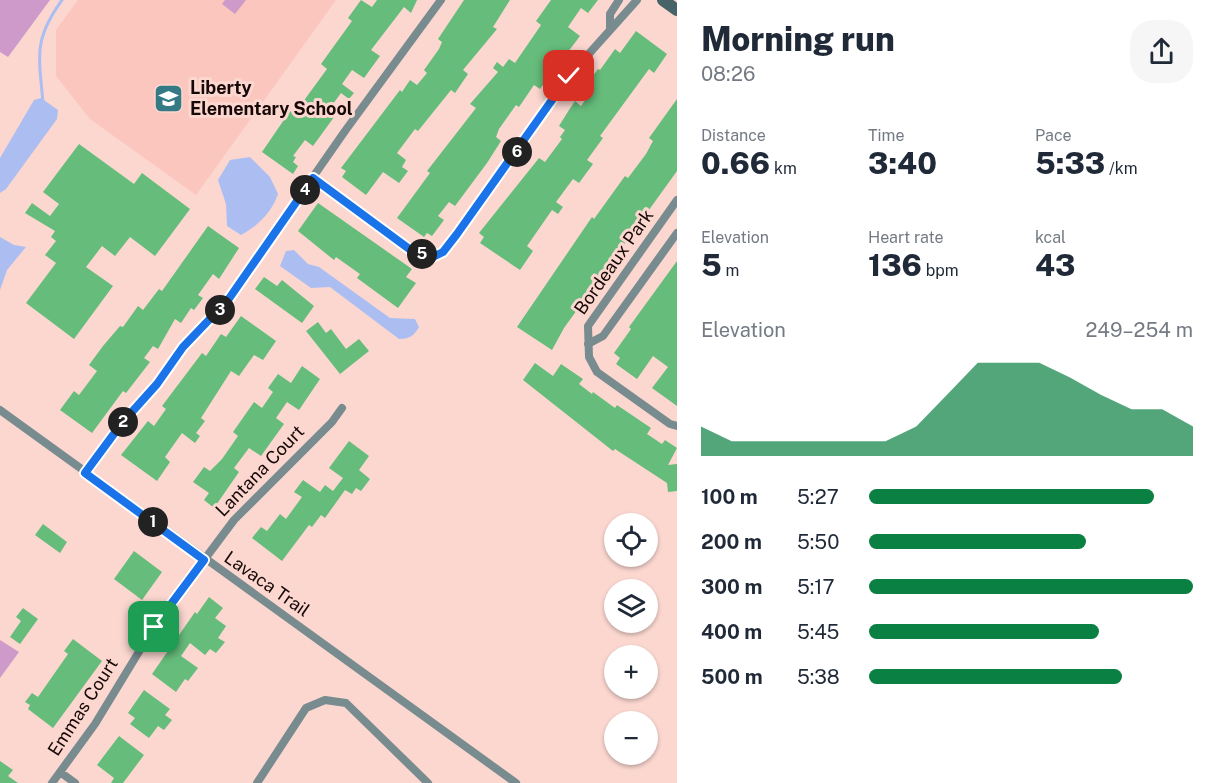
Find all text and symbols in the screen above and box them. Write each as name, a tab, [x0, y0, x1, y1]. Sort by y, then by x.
text: Morning run	[701, 20, 895, 58]
button: share	[1130, 20, 1193, 83]
pin	[543, 50, 594, 101]
icon: check	[552, 59, 585, 92]
text: 08:26	[701, 62, 755, 86]
place label: Liberty Elementary School	[190, 77, 353, 119]
school or university icon: Liberty Elementary School	[153, 82, 185, 114]
text: Distance	[701, 126, 766, 145]
text: Time	[868, 126, 904, 145]
text: Pace	[1035, 126, 1072, 145]
pin: 6	[502, 137, 532, 167]
text: 6	[512, 142, 522, 161]
text: 0.66	[701, 145, 770, 181]
text: 3:40	[868, 145, 937, 181]
text: 5:33	[1035, 145, 1105, 181]
text: km	[770, 159, 797, 178]
text: /km	[1105, 159, 1138, 178]
pin: 4	[290, 175, 320, 205]
text: 4	[300, 180, 310, 199]
street label: Bordeaux Park	[570, 205, 658, 318]
text: Elevation	[701, 228, 769, 247]
text: Heart rate	[868, 228, 944, 247]
text: kcal	[1035, 228, 1066, 247]
pin: 5	[407, 239, 437, 269]
text: 5	[417, 244, 427, 263]
text: 5	[701, 247, 722, 283]
text: 136	[868, 247, 922, 283]
text: 43	[1035, 247, 1076, 283]
text: m	[722, 261, 739, 280]
text: bpm	[922, 261, 959, 280]
pin: 3	[205, 295, 235, 325]
text: 3	[215, 300, 225, 319]
text: Elevation	[701, 318, 786, 342]
text: 249–254 m	[1085, 318, 1193, 342]
pin: 2	[108, 407, 138, 437]
text: 2	[118, 412, 128, 431]
street label: Lantana Court	[211, 421, 308, 521]
text: 100 m	[701, 485, 758, 509]
text: 5:27	[797, 485, 839, 509]
pin: 1	[138, 507, 168, 537]
text: 1	[150, 512, 156, 531]
map controls	[604, 513, 658, 765]
button: locate	[604, 513, 658, 567]
text: 200 m	[701, 530, 762, 554]
text: 5:50	[797, 530, 839, 554]
street label: Lavaca Trail	[221, 546, 314, 621]
text: 300 m	[701, 575, 762, 599]
text: 5:17	[797, 575, 834, 599]
button: layers	[604, 579, 658, 633]
pin	[128, 601, 179, 652]
icon: arrive	[137, 610, 170, 643]
text: 400 m	[701, 620, 762, 644]
text: 5:45	[797, 620, 839, 644]
button: +	[604, 645, 658, 699]
street label: Emmas Court	[43, 654, 122, 759]
text: 500 m	[701, 665, 763, 689]
text: 5:38	[797, 665, 840, 689]
button: −	[604, 711, 658, 765]

